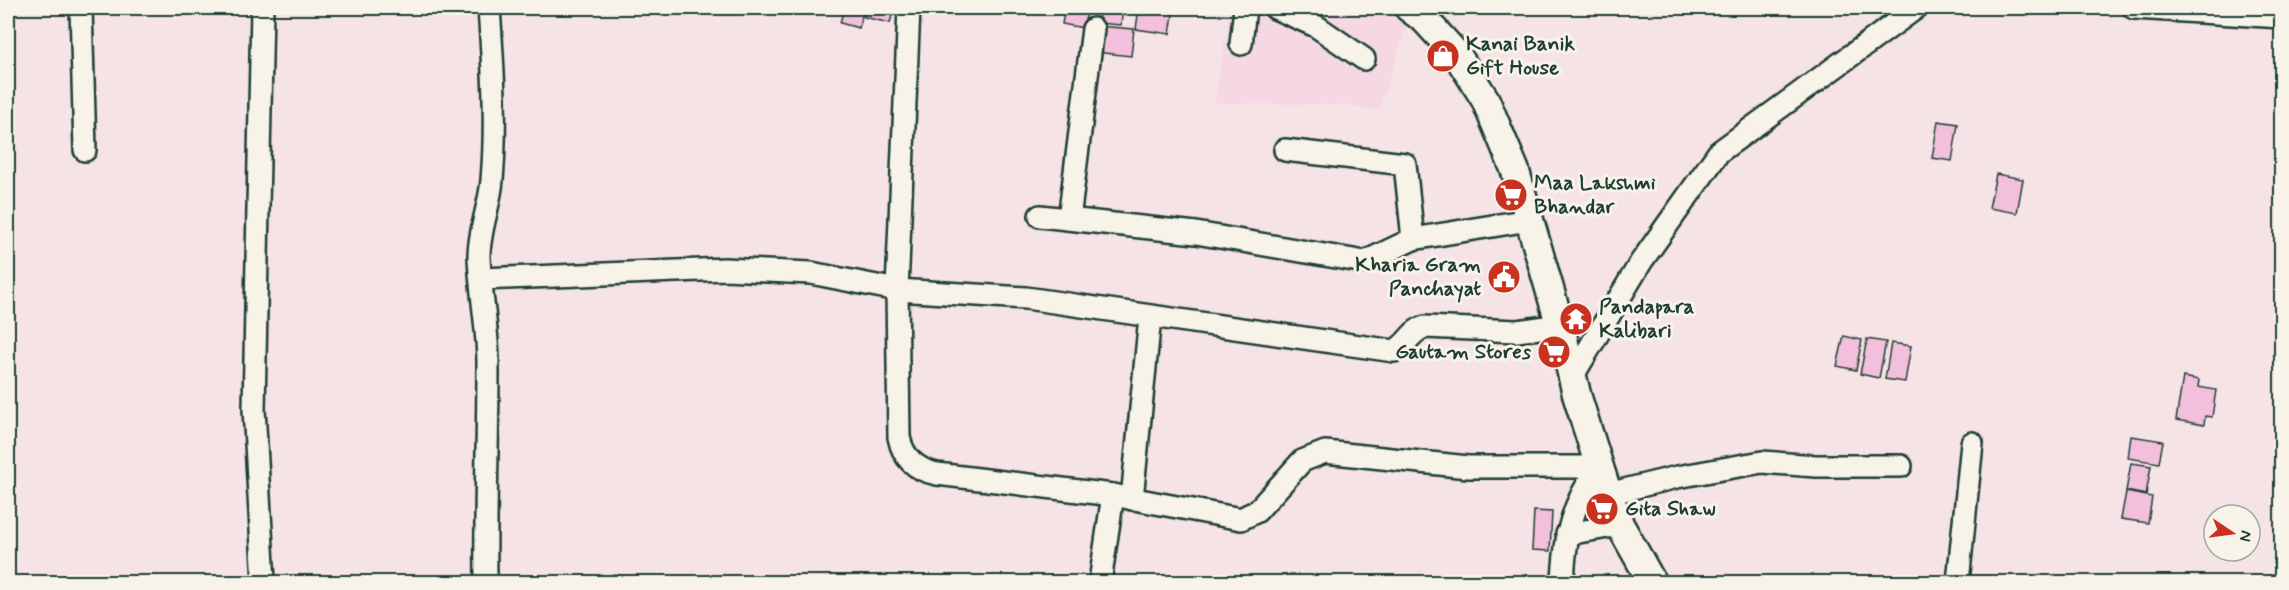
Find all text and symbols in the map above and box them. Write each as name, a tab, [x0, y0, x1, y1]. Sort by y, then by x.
place label: Kanai Banik Gift House	[1466, 30, 1575, 82]
shop icon: Kanai Banik Gift House	[1425, 38, 1461, 74]
place label: Maa Lakshmi Bhandar	[1534, 169, 1656, 221]
supermarket icon: Maa Lakshmi Bhandar	[1493, 177, 1529, 213]
place label: Kharia Gram Panchayat	[1355, 251, 1481, 303]
public building icon: Kharia Gram Panchayat	[1486, 259, 1522, 295]
place label: Pandapara Kalibari	[1599, 293, 1695, 345]
temple icon: Pandapara Kalibari	[1558, 301, 1594, 337]
supermarket icon: Gautam Stores	[1536, 334, 1572, 370]
place label: Gautam Stores	[1395, 338, 1532, 366]
supermarket icon: Gita Shaw	[1584, 491, 1620, 527]
place label: Gita Shaw	[1625, 495, 1716, 523]
north arrow	[2202, 503, 2262, 563]
text: N	[2234, 528, 2257, 544]

